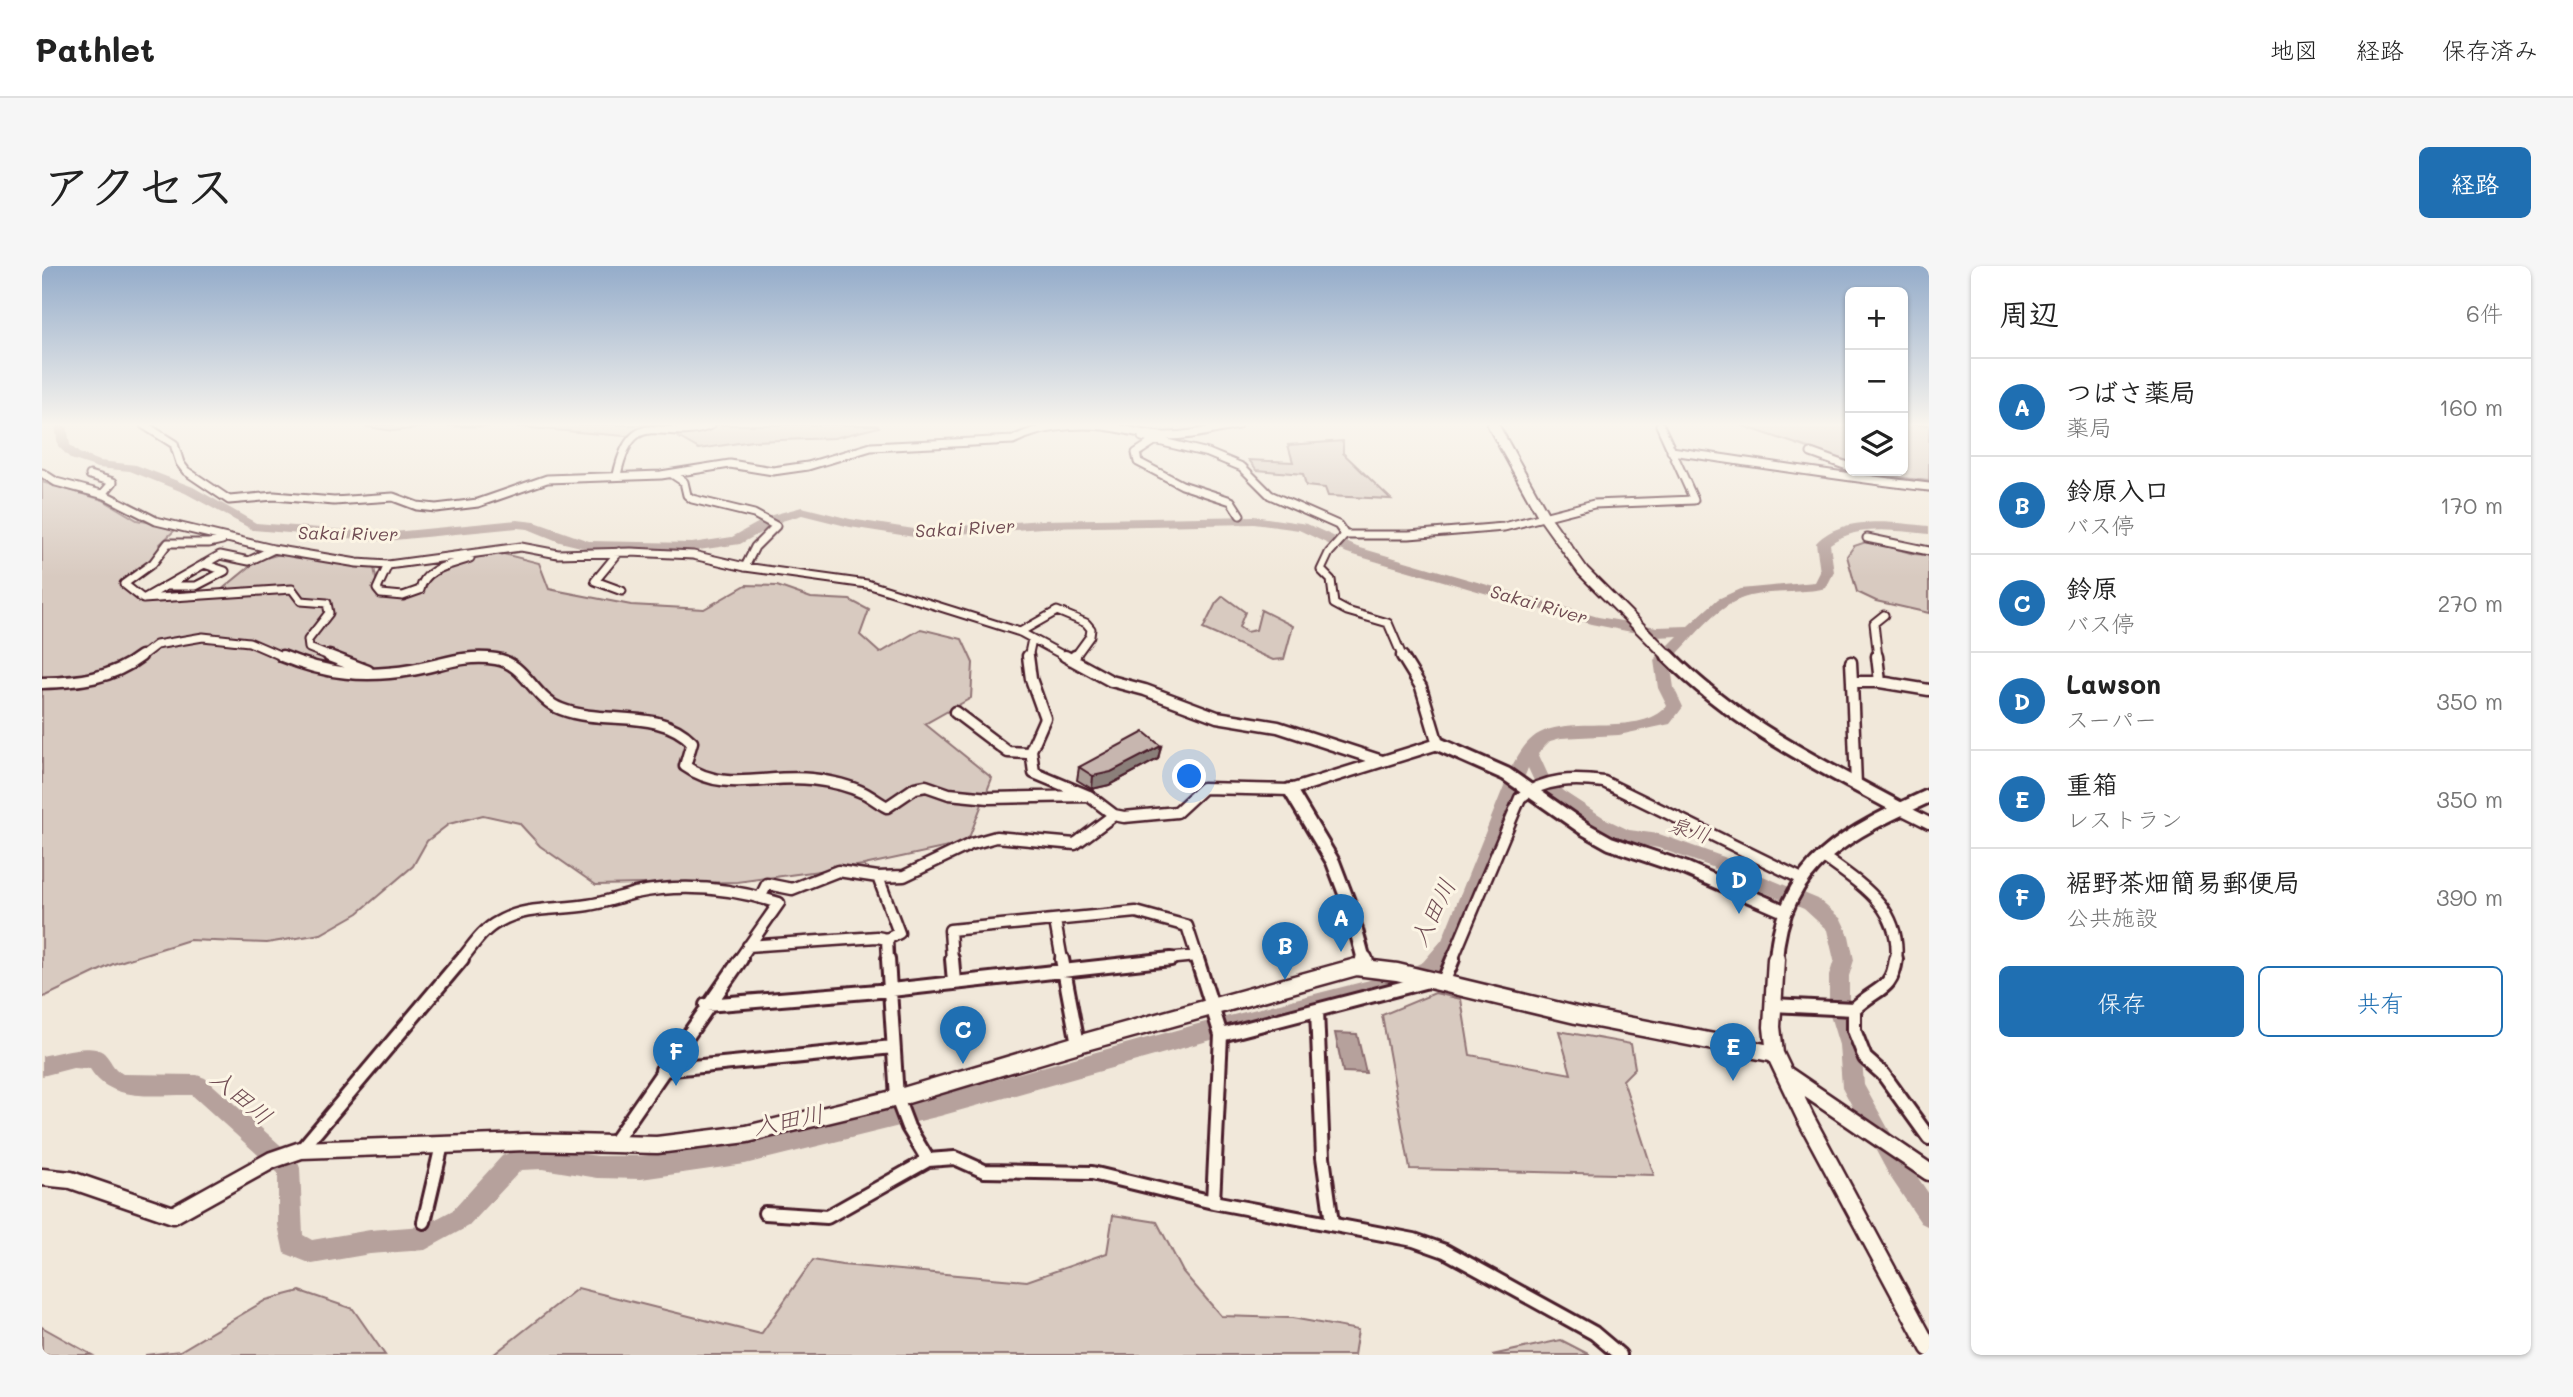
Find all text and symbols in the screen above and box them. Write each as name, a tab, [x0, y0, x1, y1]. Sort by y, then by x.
text: Pathlet	[35, 27, 155, 70]
text: 地図	[2270, 34, 2318, 65]
text: 経路	[2356, 34, 2404, 65]
text: 保存済み	[2442, 34, 2538, 65]
button: 経路	[2419, 147, 2531, 218]
text: アクセス	[42, 153, 235, 216]
map controls	[1845, 287, 1908, 476]
button: +	[1845, 287, 1908, 350]
text: 周辺	[1999, 293, 2059, 333]
text: 6件	[2466, 298, 2503, 328]
button: −	[1845, 350, 1908, 413]
text: つばさ薬局	[2066, 375, 2196, 409]
text: A	[2014, 392, 2030, 422]
text: 160 m	[2439, 392, 2503, 422]
text: 薬局	[2066, 412, 2112, 442]
button: layers	[1845, 413, 1908, 476]
text: 鈴原入口	[2066, 473, 2170, 507]
text: B	[2014, 490, 2030, 520]
text: 170 m	[2440, 490, 2503, 520]
text: バス停	[2066, 510, 2135, 540]
water label: Sakai River	[914, 513, 1016, 543]
water label: Sakai River	[298, 520, 398, 546]
text: 鈴原	[2066, 571, 2118, 605]
water label: Sakai River	[1488, 579, 1590, 629]
text: C	[2013, 588, 2031, 618]
text: 270 m	[2438, 588, 2503, 618]
text: バス停	[2066, 608, 2135, 638]
text: Lawson	[2066, 667, 2161, 701]
text: D	[2014, 686, 2030, 716]
text: 350 m	[2436, 686, 2503, 716]
text: スーパー	[2066, 704, 2157, 734]
your location	[1172, 759, 1206, 793]
text: 重箱	[2066, 767, 2118, 801]
text: E	[2015, 784, 2029, 814]
text: 350 m	[2436, 784, 2503, 814]
text: レストラン	[2066, 804, 2183, 834]
water label: 泉川	[1666, 810, 1714, 848]
pin: D	[1716, 856, 1762, 914]
text: 裾野茶畑簡易郵便局	[2066, 865, 2300, 899]
water label: 入田川	[1402, 873, 1462, 951]
text: F	[2015, 882, 2029, 912]
text: 390 m	[2436, 882, 2503, 912]
pin: A	[1318, 894, 1364, 952]
text: 公共施設	[2066, 902, 2158, 932]
pin: B	[1262, 922, 1308, 980]
button: 保存	[1999, 966, 2244, 1037]
button: 共有	[2258, 966, 2503, 1037]
pin: C	[940, 1006, 986, 1064]
pin: E	[1710, 1023, 1756, 1081]
pin: F	[653, 1028, 699, 1086]
water label: 入田川	[204, 1061, 280, 1131]
water label: 入田川	[750, 1097, 826, 1141]

